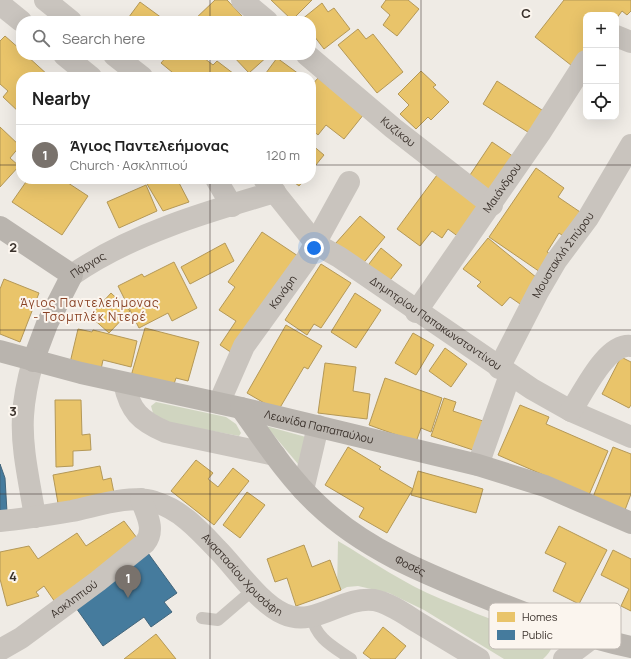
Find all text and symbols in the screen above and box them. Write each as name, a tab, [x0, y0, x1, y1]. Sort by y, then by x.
text: C	[521, 4, 531, 22]
map controls	[583, 12, 619, 120]
button: +	[583, 12, 619, 48]
search box	[16, 16, 316, 60]
icon: search	[30, 27, 52, 49]
text: Search here	[62, 28, 145, 49]
button: −	[583, 48, 619, 84]
button: locate	[583, 84, 619, 120]
text: Nearby	[32, 87, 90, 110]
street label: Κυζίκου	[378, 113, 419, 150]
text: Άγιος Παντελεήμονας	[70, 135, 229, 156]
text: 1	[42, 146, 48, 164]
text: 120 m	[266, 146, 300, 164]
text: Church · Ασκληπιού	[70, 156, 187, 174]
street label: Μαιάνδρου	[479, 160, 524, 216]
street label: Μουστακλή Σπύρου	[528, 209, 597, 300]
text: 2	[9, 238, 17, 256]
your location	[304, 238, 324, 258]
street label: Πάργας	[67, 248, 108, 281]
street label: Κανάρη	[265, 272, 300, 311]
street label: Δημητρίου Παπακωνσταντίνου	[367, 272, 505, 373]
district label: Άγιος Παντελεήμονας - Τσομπλέκ Ντερέ	[20, 294, 160, 325]
text: 3	[9, 402, 17, 420]
street label: Λεωνίδα Παπαπαύλου	[263, 406, 375, 447]
street label: Αναστασίου Χρυσάφη	[199, 530, 286, 619]
street label: Φοσές	[393, 551, 428, 579]
pin: 1	[115, 565, 141, 598]
text: 4	[9, 567, 17, 585]
street label: Ασκληπιού	[47, 576, 100, 621]
legend	[489, 603, 621, 649]
text: Homes	[522, 609, 558, 624]
text: Public	[522, 627, 553, 642]

